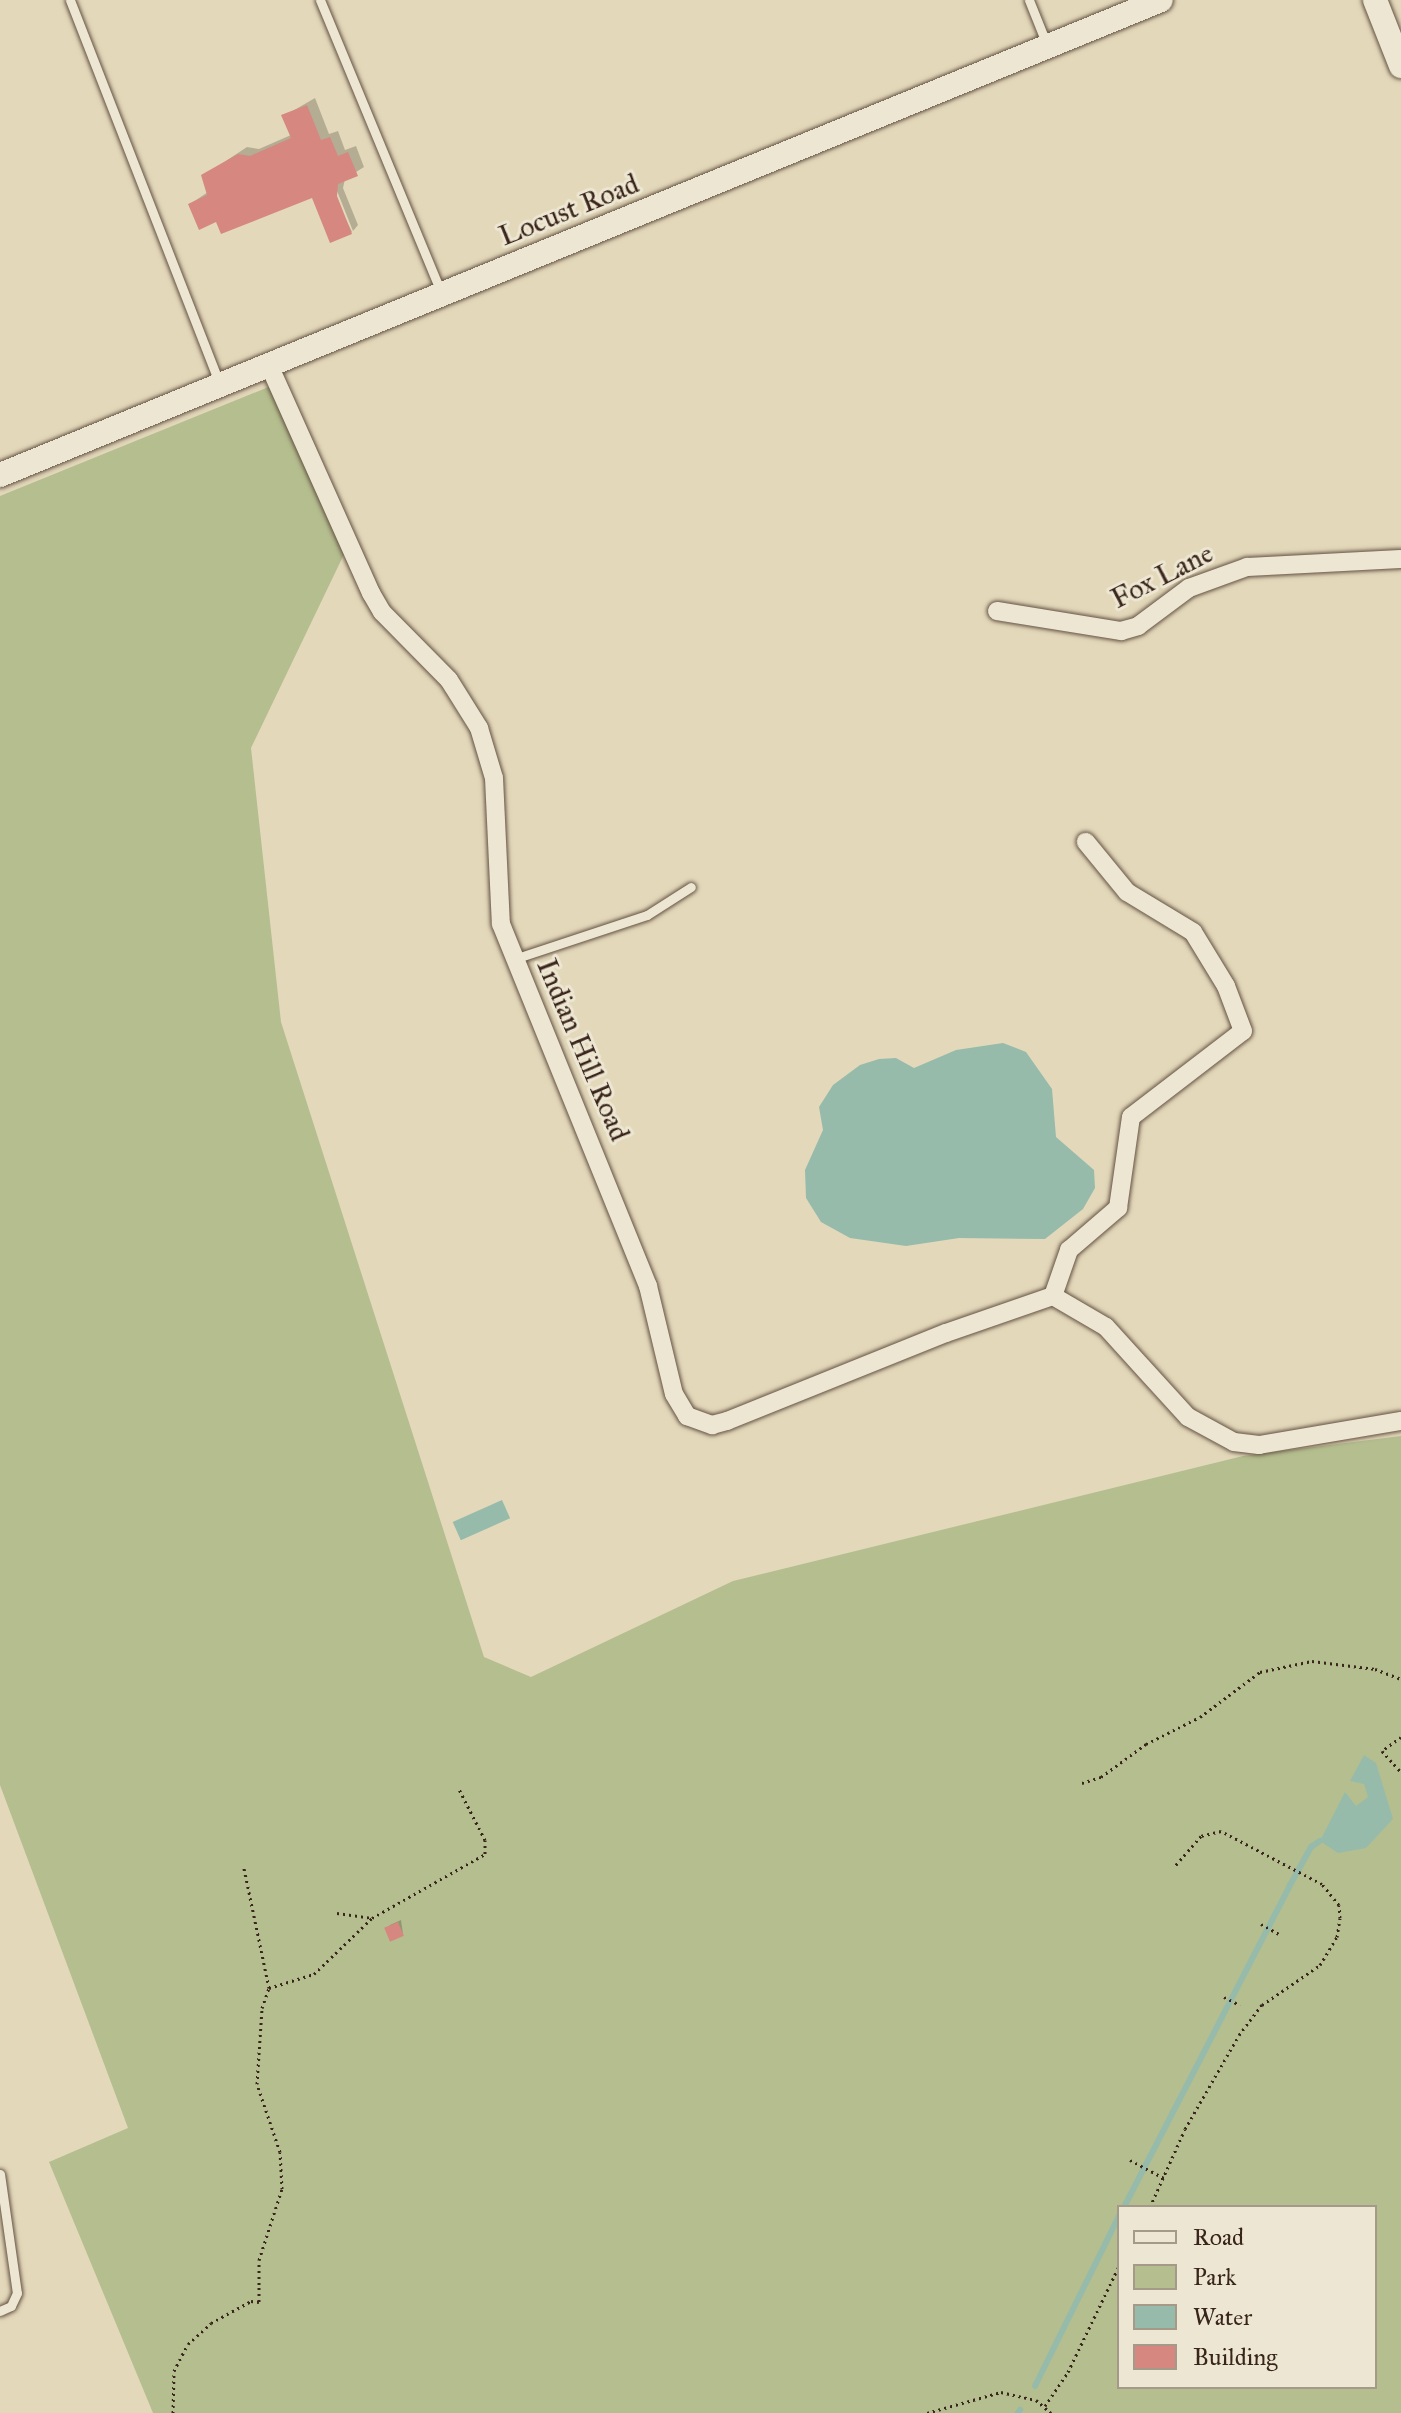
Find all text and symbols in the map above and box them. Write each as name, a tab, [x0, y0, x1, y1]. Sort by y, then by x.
street label: Locust Road	[494, 167, 644, 253]
street label: Fox Lane	[1106, 536, 1218, 616]
street label: Indian Hill Road	[530, 954, 636, 1146]
legend	[1117, 2205, 1377, 2389]
text: Road	[1193, 2222, 1244, 2252]
text: Park	[1193, 2262, 1236, 2292]
text: Water	[1193, 2302, 1252, 2332]
text: Building	[1193, 2342, 1278, 2372]

